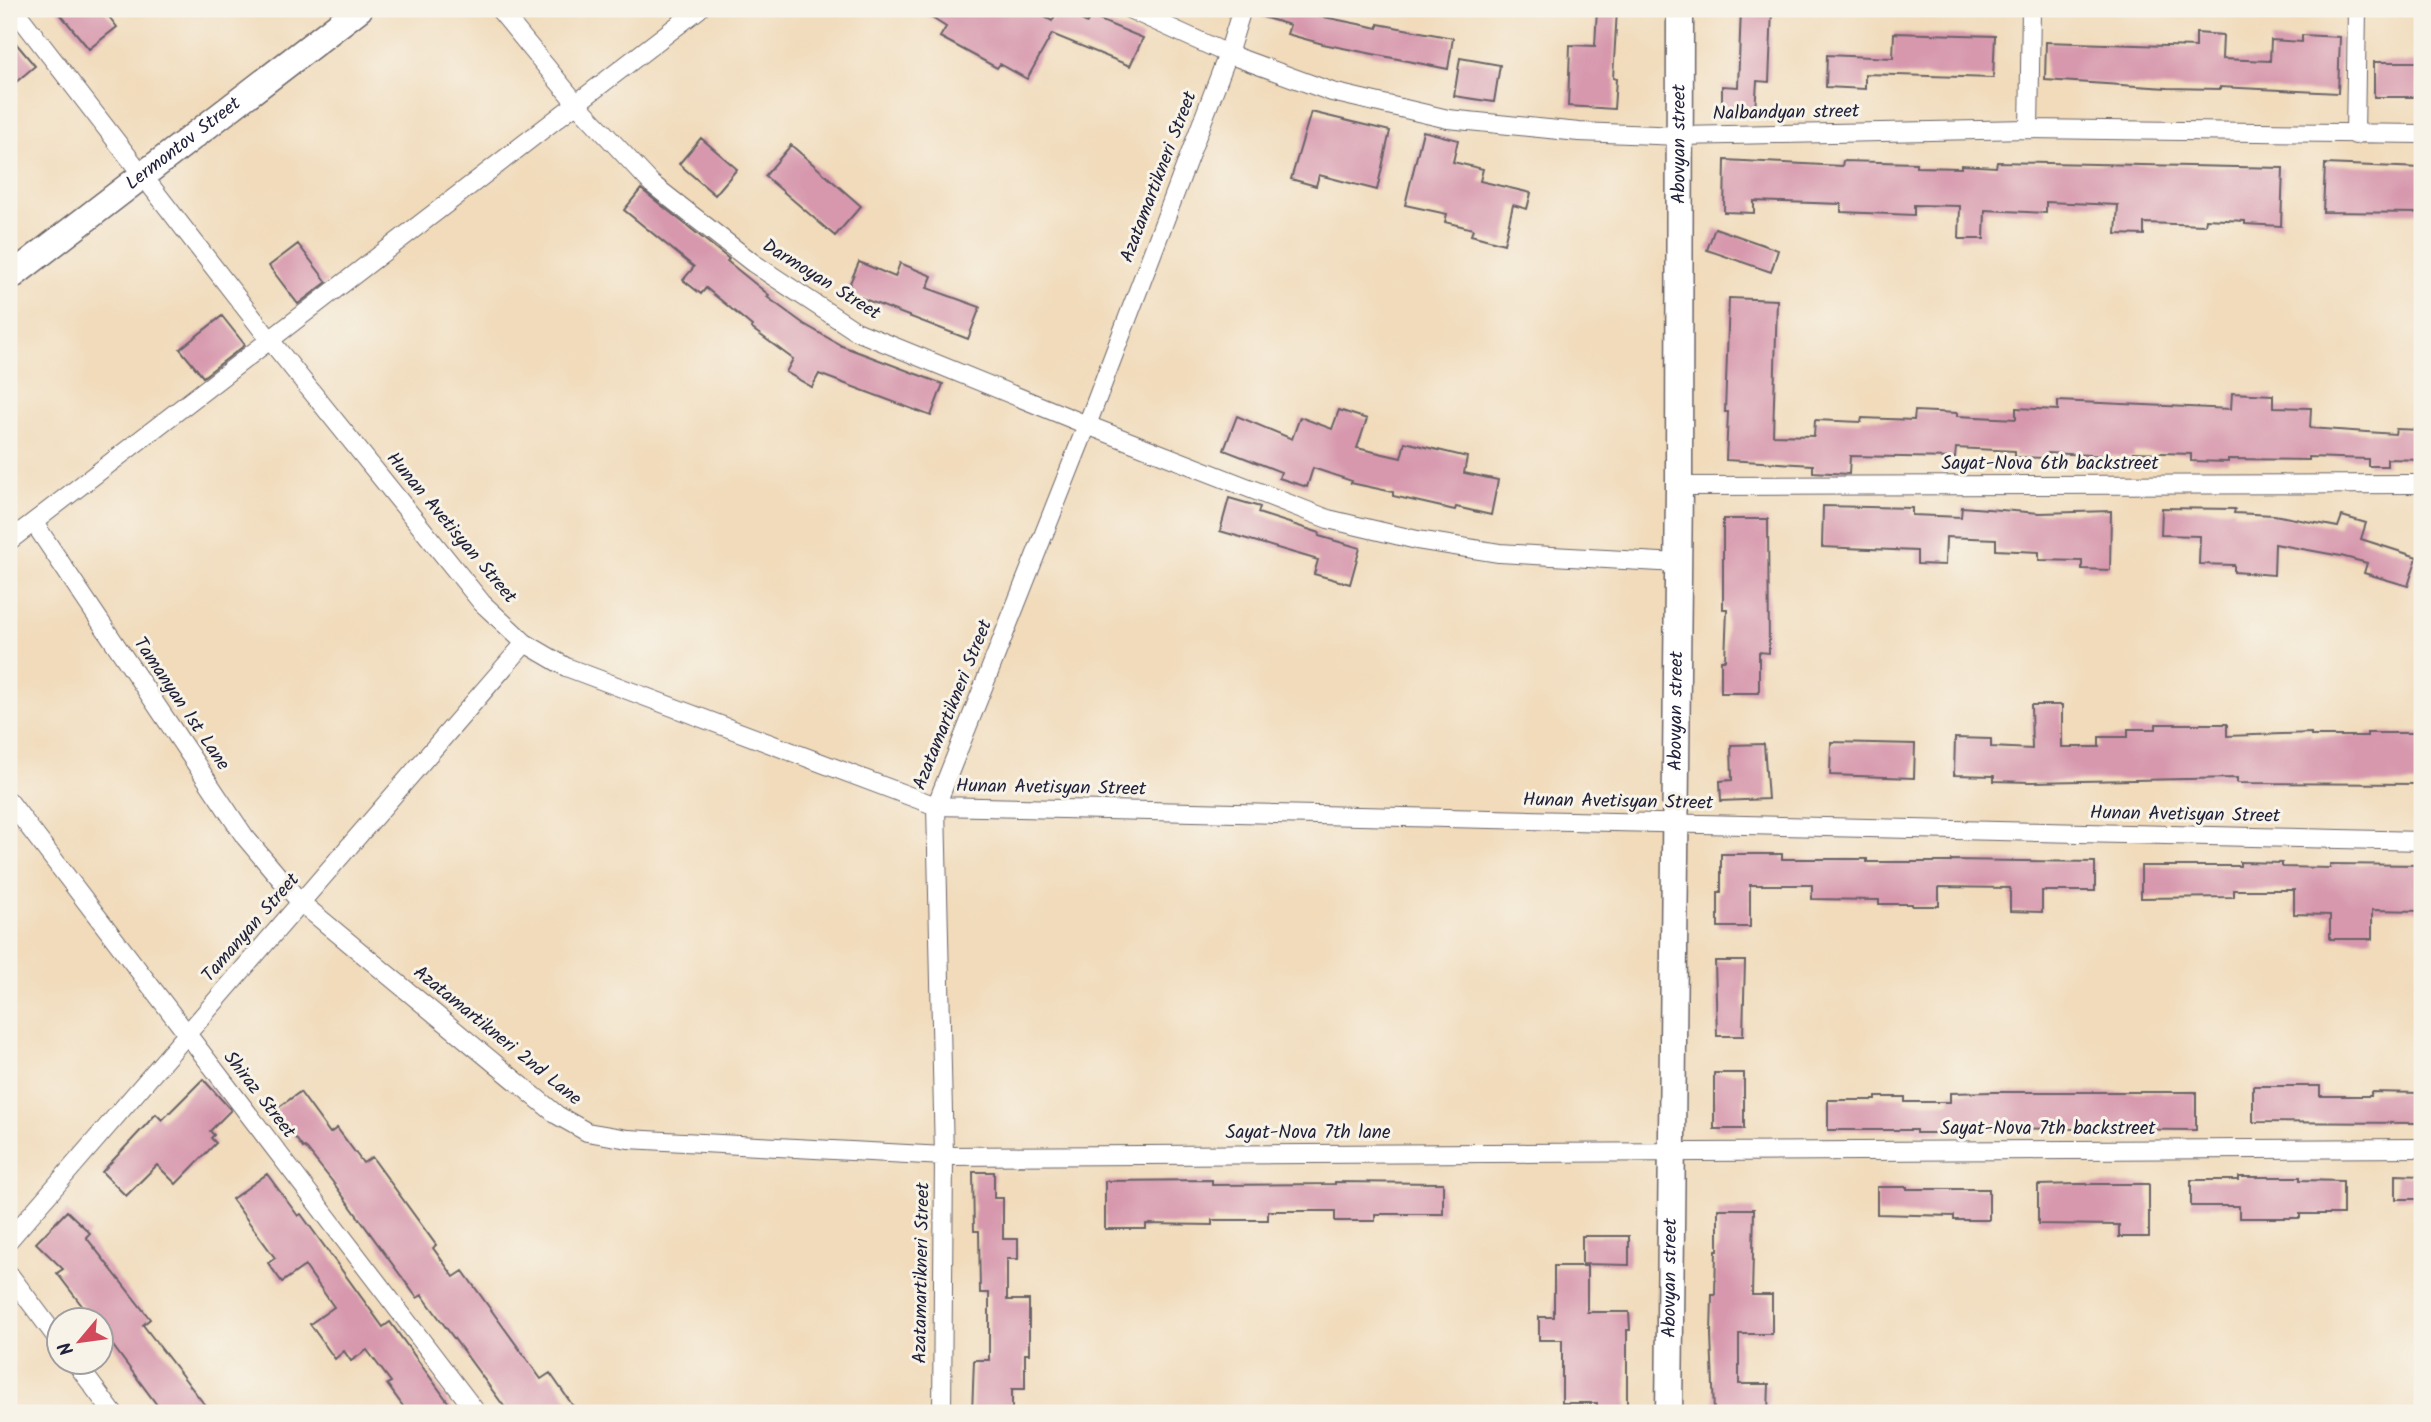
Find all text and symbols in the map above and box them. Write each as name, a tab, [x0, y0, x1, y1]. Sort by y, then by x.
street label: Abovyan street	[1665, 83, 1695, 204]
street label: Azatamartikneri Street	[1112, 86, 1206, 267]
street label: Lermontov Street	[119, 89, 248, 198]
street label: Nalbandyan street	[1712, 97, 1860, 129]
street label: Darmoyan Street	[756, 232, 887, 329]
street label: Hunan Avetisyan Street	[378, 445, 524, 611]
street label: Sayat-Nova 6th backstreet	[1941, 449, 2159, 479]
street label: Azatamartikneri Street	[905, 615, 1001, 795]
street label: Tamanyan 1st Lane	[125, 631, 237, 777]
street label: Abovyan street	[1661, 650, 1692, 771]
street label: Hunan Avetisyan Street	[956, 771, 1147, 805]
street label: Hunan Avetisyan Street	[1523, 785, 1714, 819]
street label: Hunan Avetisyan Street	[2090, 798, 2281, 832]
street label: Tamanyan Street	[195, 866, 308, 990]
street label: Azatamartikneri 2nd Lane	[406, 958, 588, 1114]
street label: Shiraz Street	[215, 1045, 303, 1146]
street label: Sayat-Nova 7th backstreet	[1940, 1114, 2156, 1144]
street label: Sayat-Nova 7th lane	[1225, 1118, 1391, 1148]
street label: Azatamartikneri Street	[905, 1181, 939, 1364]
street label: Abovyan street	[1655, 1217, 1686, 1338]
north arrow	[46, 1306, 116, 1376]
text: N	[51, 1336, 83, 1361]

